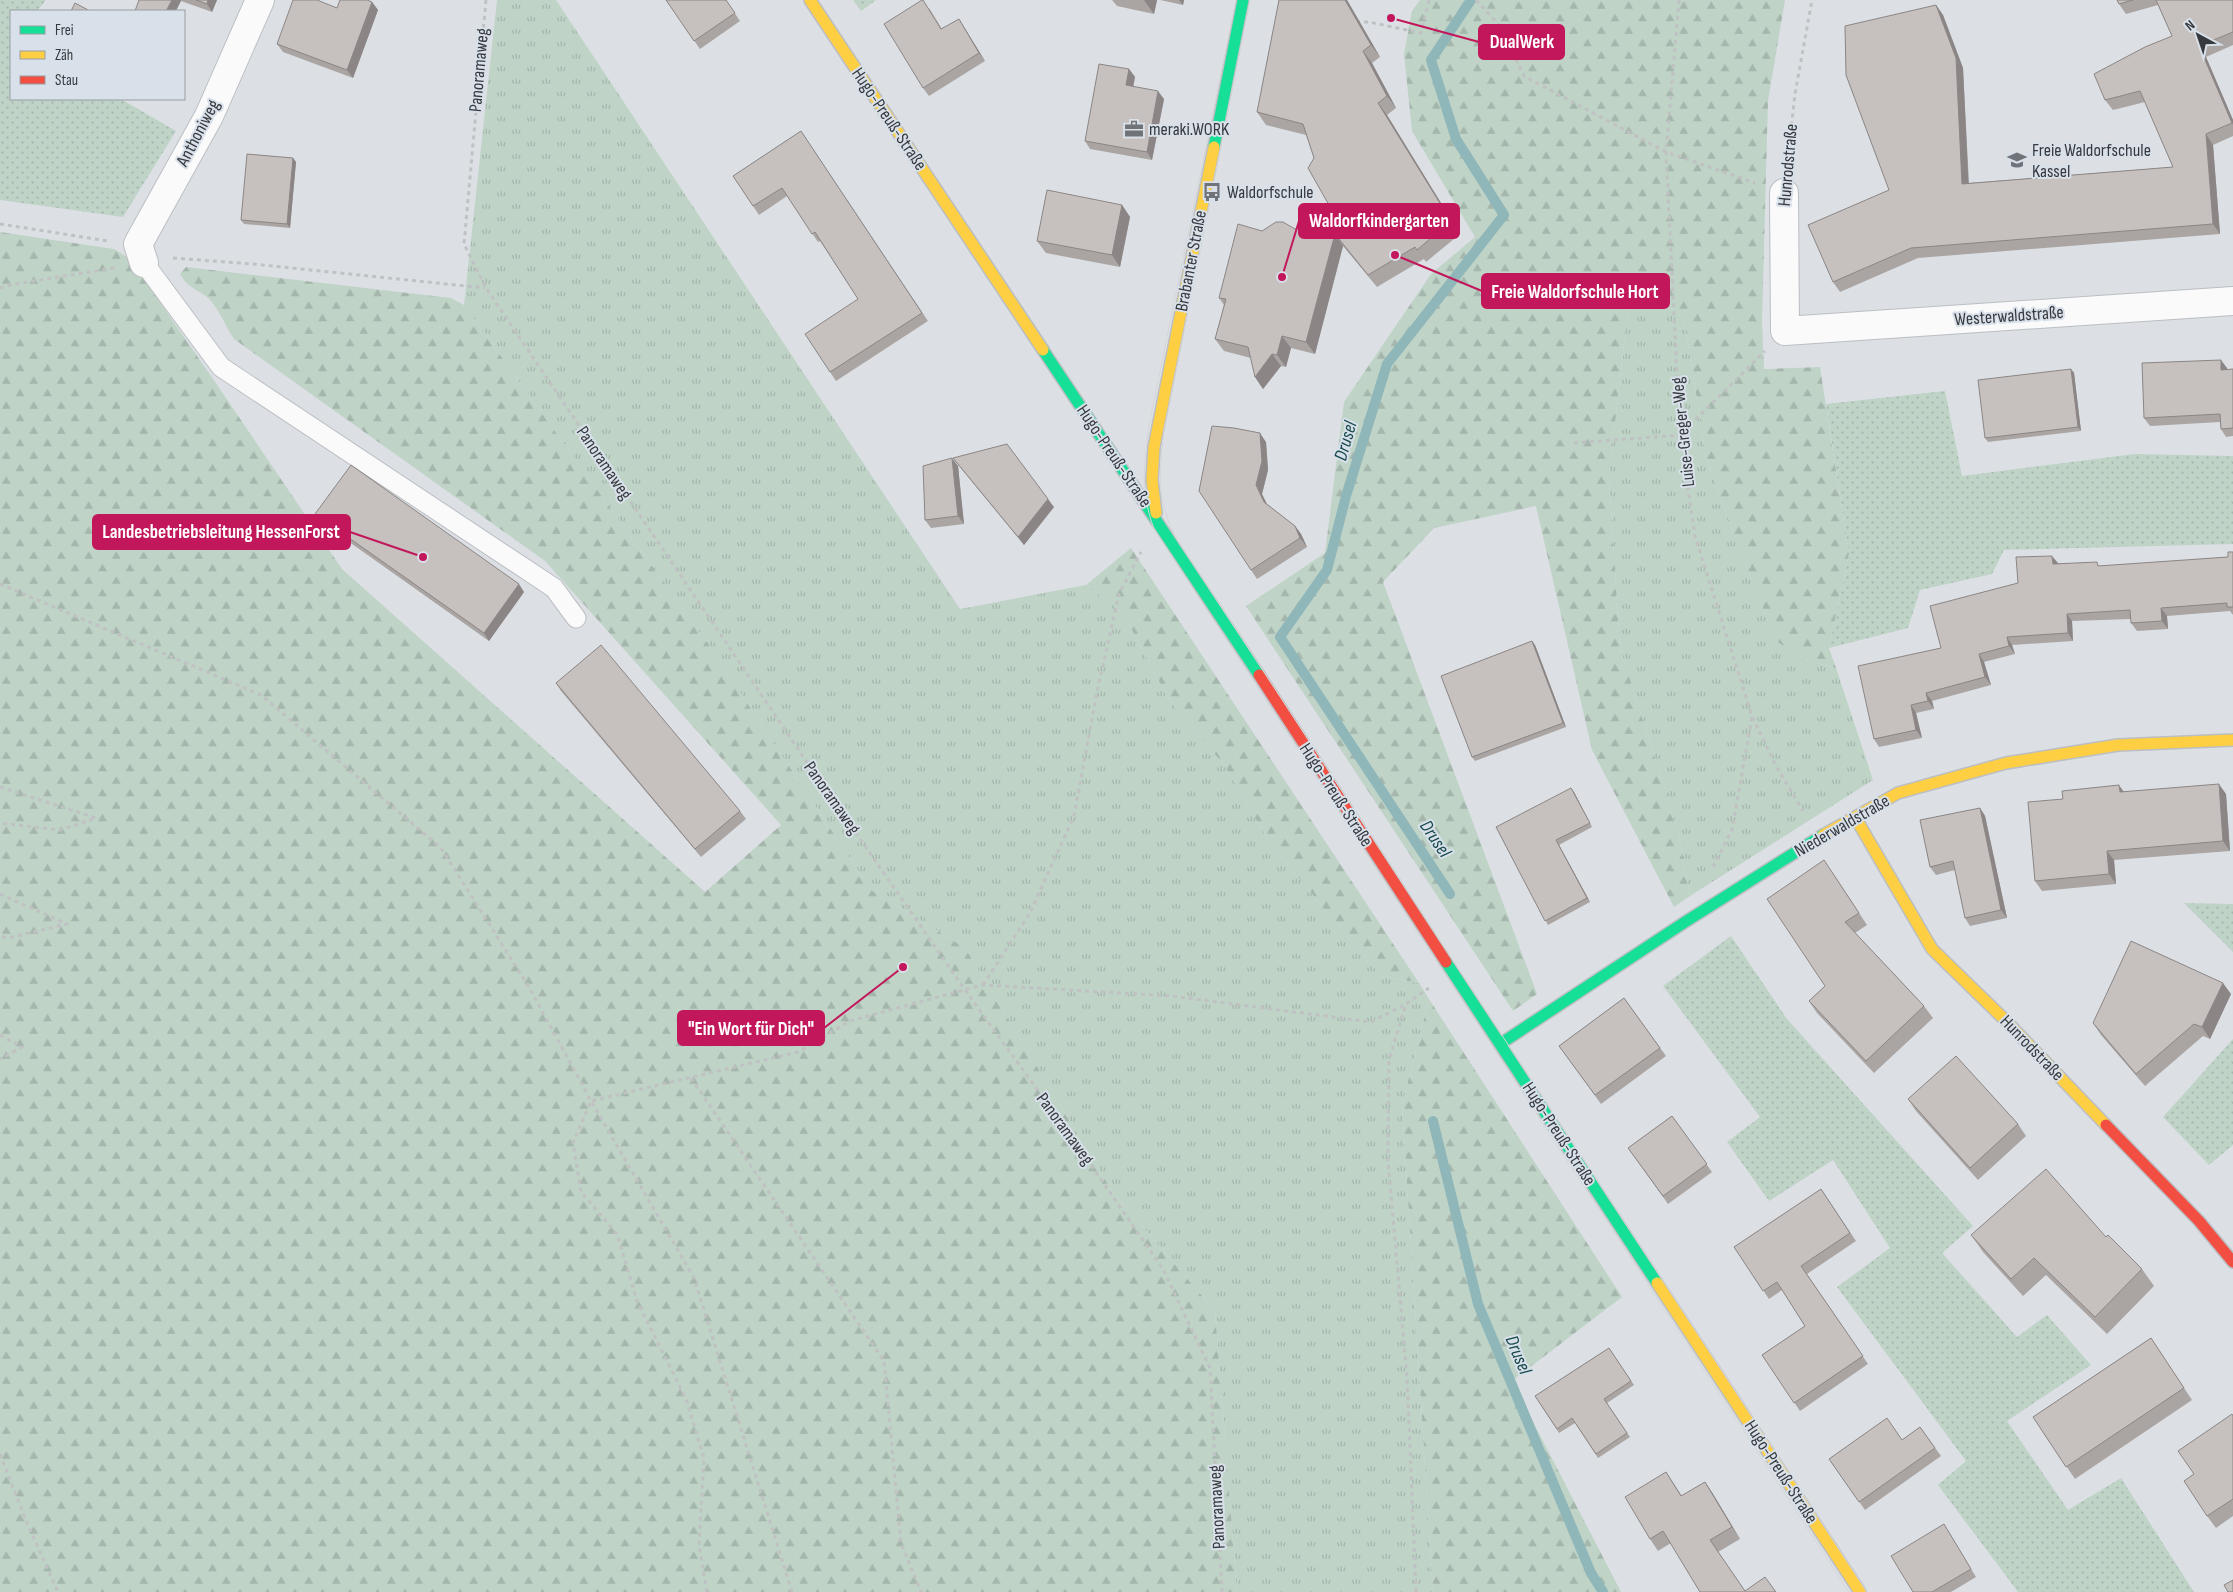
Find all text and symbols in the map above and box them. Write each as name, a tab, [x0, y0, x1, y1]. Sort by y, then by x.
legend	[10, 10, 185, 100]
north arrow	[2173, 10, 2223, 60]
text: N	[2182, 17, 2198, 34]
text: Frei	[55, 21, 74, 40]
callout: DualWerk	[1479, 25, 1564, 59]
street label: Panoramaweg	[465, 27, 493, 113]
text: DualWerk	[1490, 31, 1554, 54]
text: Zäh	[55, 46, 73, 65]
street label: Hugo-Preuß-Straße	[847, 64, 931, 174]
text: Stau	[55, 71, 78, 90]
street label: Anthoniweg	[171, 96, 224, 171]
office icon: meraki.WORK	[1123, 118, 1145, 140]
place label: meraki.WORK	[1149, 119, 1230, 140]
street label: Hunrodstraße	[1774, 123, 1802, 207]
place label: Freie Waldorfschule Kassel	[2032, 140, 2151, 182]
school or university icon: Freie Waldorfschule Kassel	[2006, 149, 2028, 171]
bus stop icon: Waldorfschule	[1201, 181, 1223, 203]
place label: Waldorfschule	[1227, 182, 1314, 203]
callout: Waldorfkindergarten	[1299, 204, 1459, 238]
street label: Brabanter Straße	[1171, 209, 1211, 313]
text: Waldorfkindergarten	[1309, 210, 1449, 233]
callout: Freie Waldorfschule Hort	[1482, 274, 1669, 308]
text: Freie Waldorfschule Hort	[1491, 281, 1659, 304]
street label: Westerwaldstraße	[1954, 302, 2064, 330]
street label: Luise-Greger-Weg	[1667, 376, 1699, 488]
street label: Hugo-Preuß-Straße	[1072, 401, 1156, 511]
water label: Drusel	[1329, 418, 1363, 463]
street label: Panoramaweg	[572, 422, 636, 504]
callout: Landesbetriebsleitung HessenForst	[93, 515, 350, 549]
text: Landesbetriebsleitung HessenForst	[102, 521, 340, 544]
street label: Hugo-Preuß-Straße	[1295, 739, 1377, 851]
street label: Panoramaweg	[799, 758, 865, 838]
street label: Niederwaldstraße	[1791, 790, 1893, 862]
water label: Drusel	[1414, 816, 1456, 862]
callout: "Ein Wort für Dich"	[678, 1011, 824, 1045]
street label: Hunrodstraße	[1996, 1011, 2068, 1085]
text: "Ein Wort für Dich"	[688, 1018, 814, 1041]
street label: Hugo-Preuß-Straße	[1518, 1078, 1600, 1190]
street label: Panoramaweg	[1032, 1089, 1098, 1169]
water label: Drusel	[1500, 1332, 1537, 1378]
street label: Hugo-Preuß-Straße	[1740, 1416, 1822, 1528]
street label: Panoramaweg	[1204, 1464, 1230, 1550]

